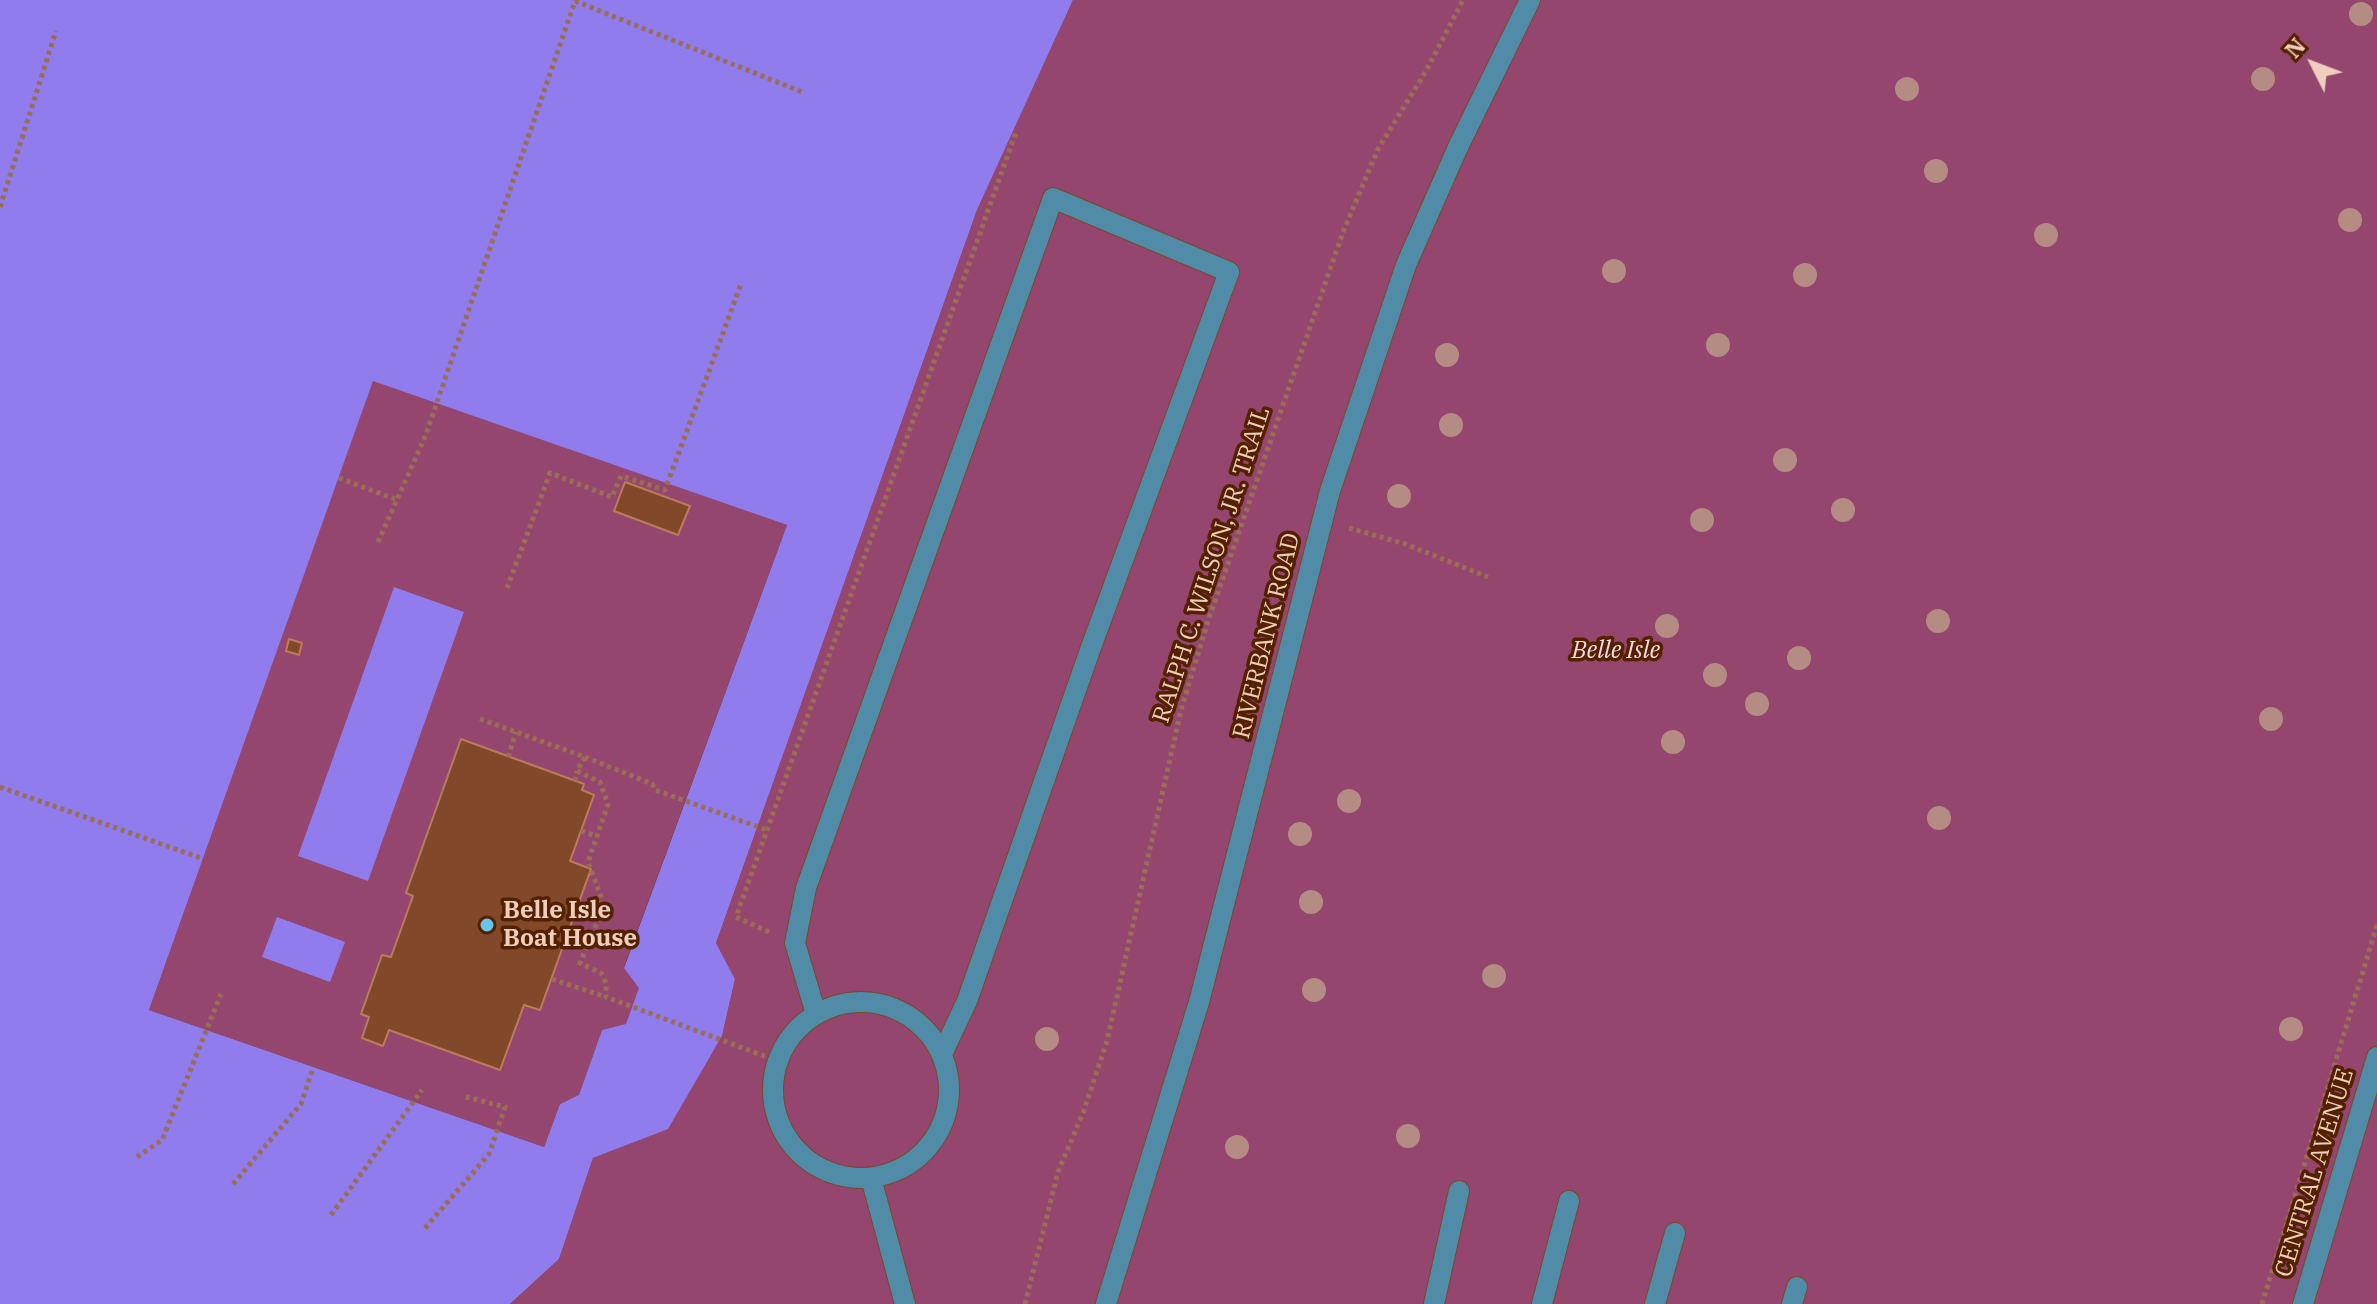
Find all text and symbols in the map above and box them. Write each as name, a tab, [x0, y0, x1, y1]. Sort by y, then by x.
north arrow	[2273, 24, 2353, 104]
text: N	[2278, 31, 2311, 64]
street label: RALPH C. WILSON, JR. TRAIL	[1147, 403, 1277, 727]
street label: RIVERBANK ROAD	[1228, 530, 1306, 742]
park label: Belle Isle	[1572, 637, 1660, 665]
place label: Belle Isle Boat House	[503, 897, 637, 953]
marker: Belle Isle Boat House	[478, 916, 496, 934]
street label: CENTRAL AVENUE	[2270, 1065, 2360, 1281]

